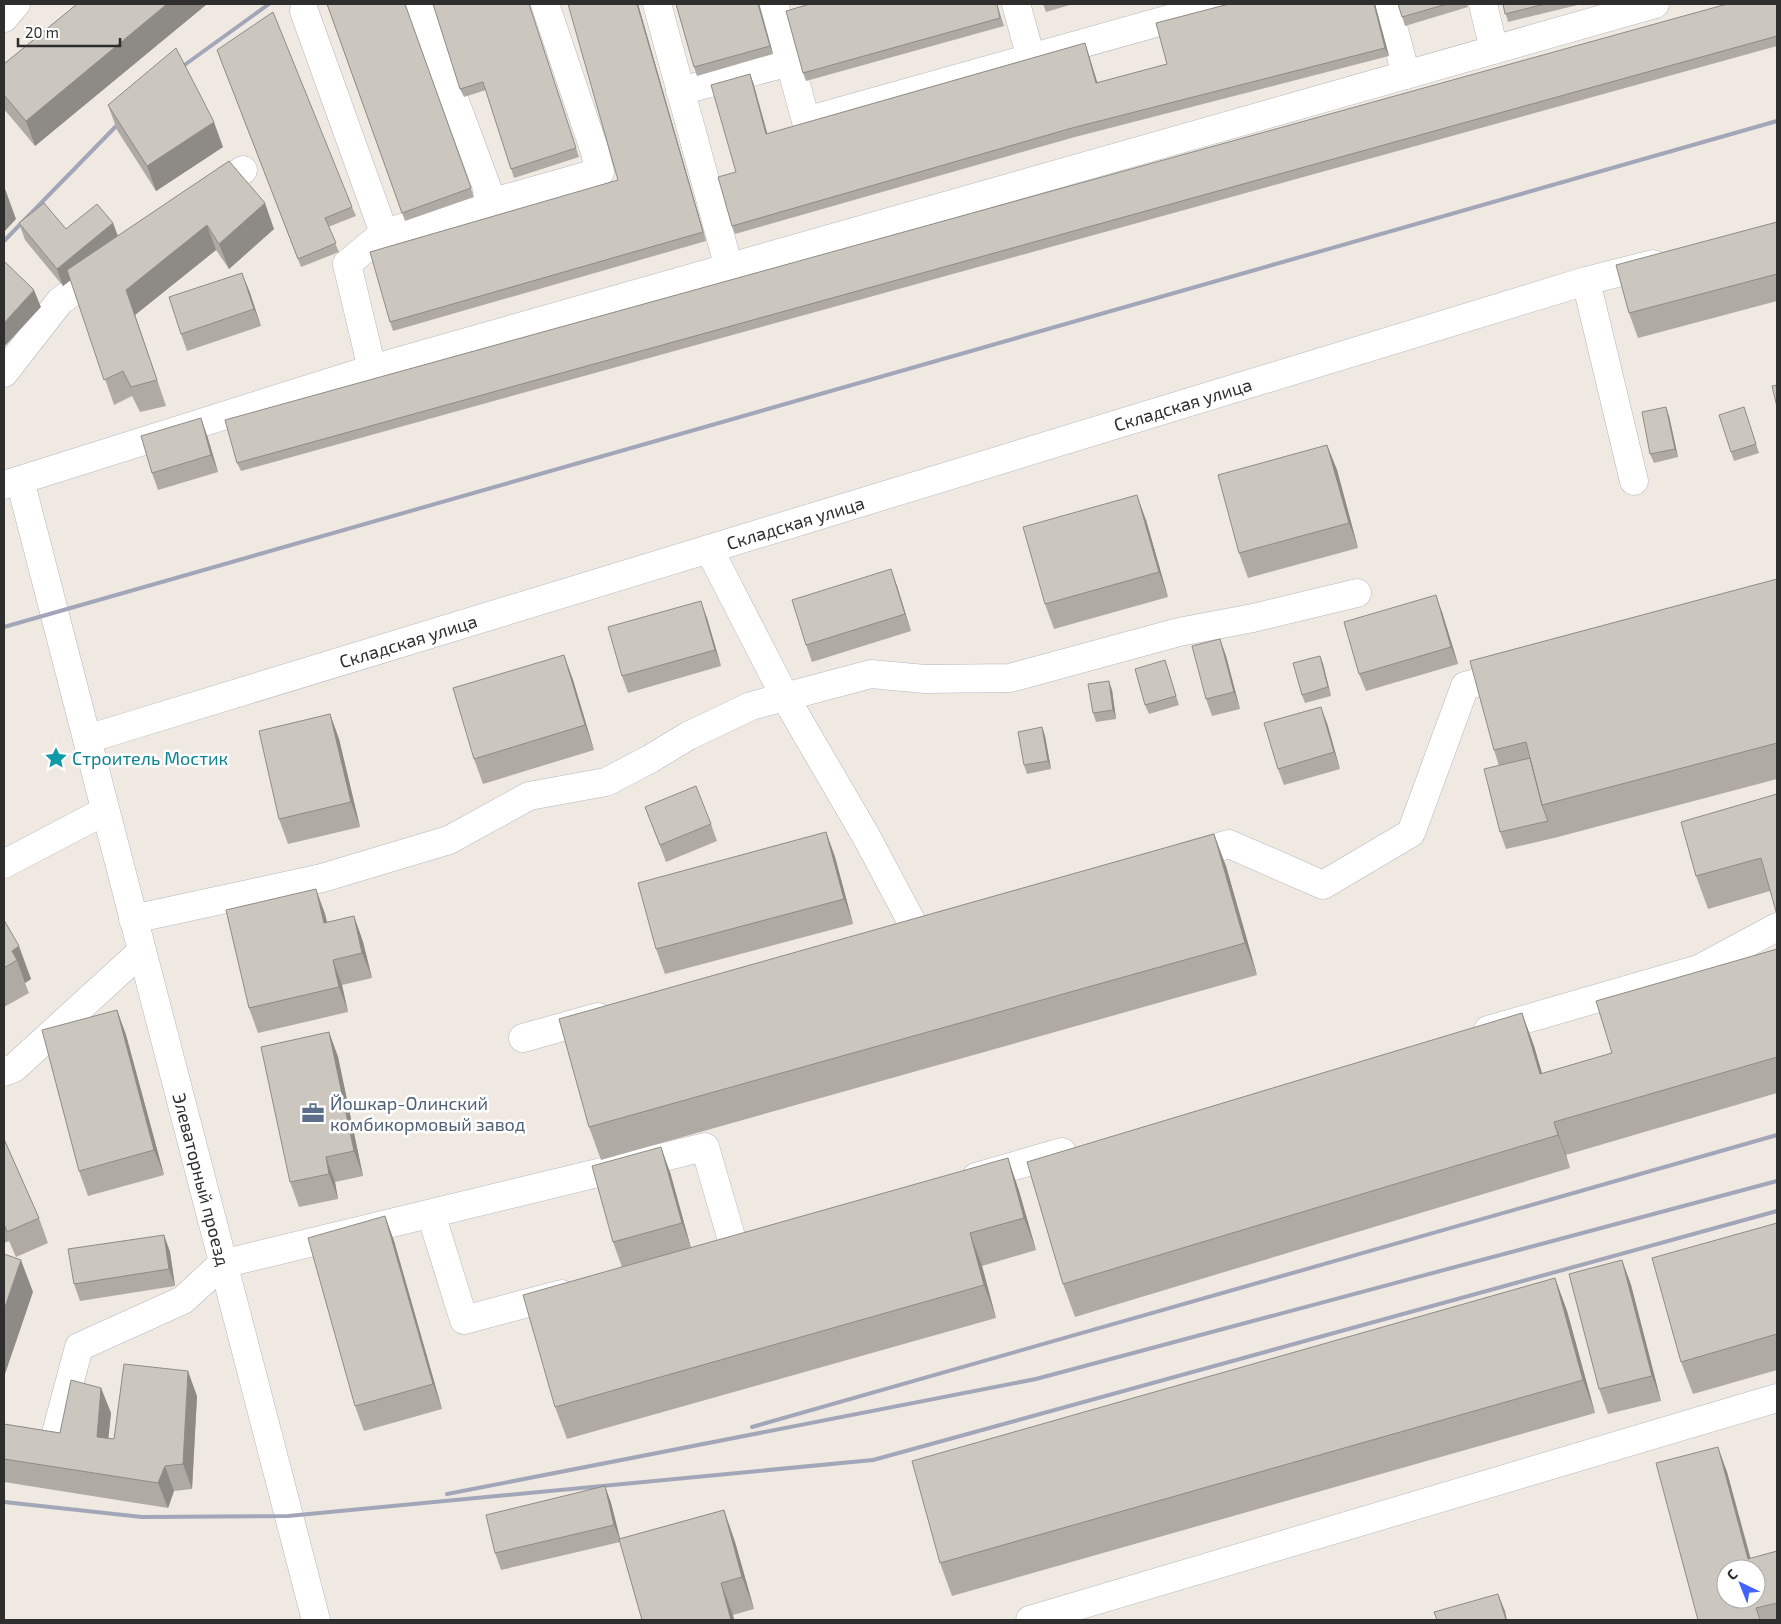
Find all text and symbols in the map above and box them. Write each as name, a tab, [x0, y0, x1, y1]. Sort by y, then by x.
scale bar	[18, 15, 120, 47]
text: 20 m	[25, 23, 59, 41]
street label: Складская улица	[1111, 373, 1254, 436]
street label: Складская улица	[724, 491, 867, 554]
street label: Складская улица	[336, 609, 480, 672]
place icon: Строитель Мостик	[43, 745, 69, 771]
place label: Строитель Мостик	[72, 747, 229, 769]
street label: Элеваторный проезд	[168, 1091, 234, 1268]
place label: Йошкар-Олинский комбикормовый завод	[330, 1092, 525, 1135]
office icon: Йошкар-Олинский комбикормовый завод	[300, 1100, 326, 1126]
north arrow	[1716, 1559, 1766, 1609]
text: С	[1723, 1565, 1741, 1583]

